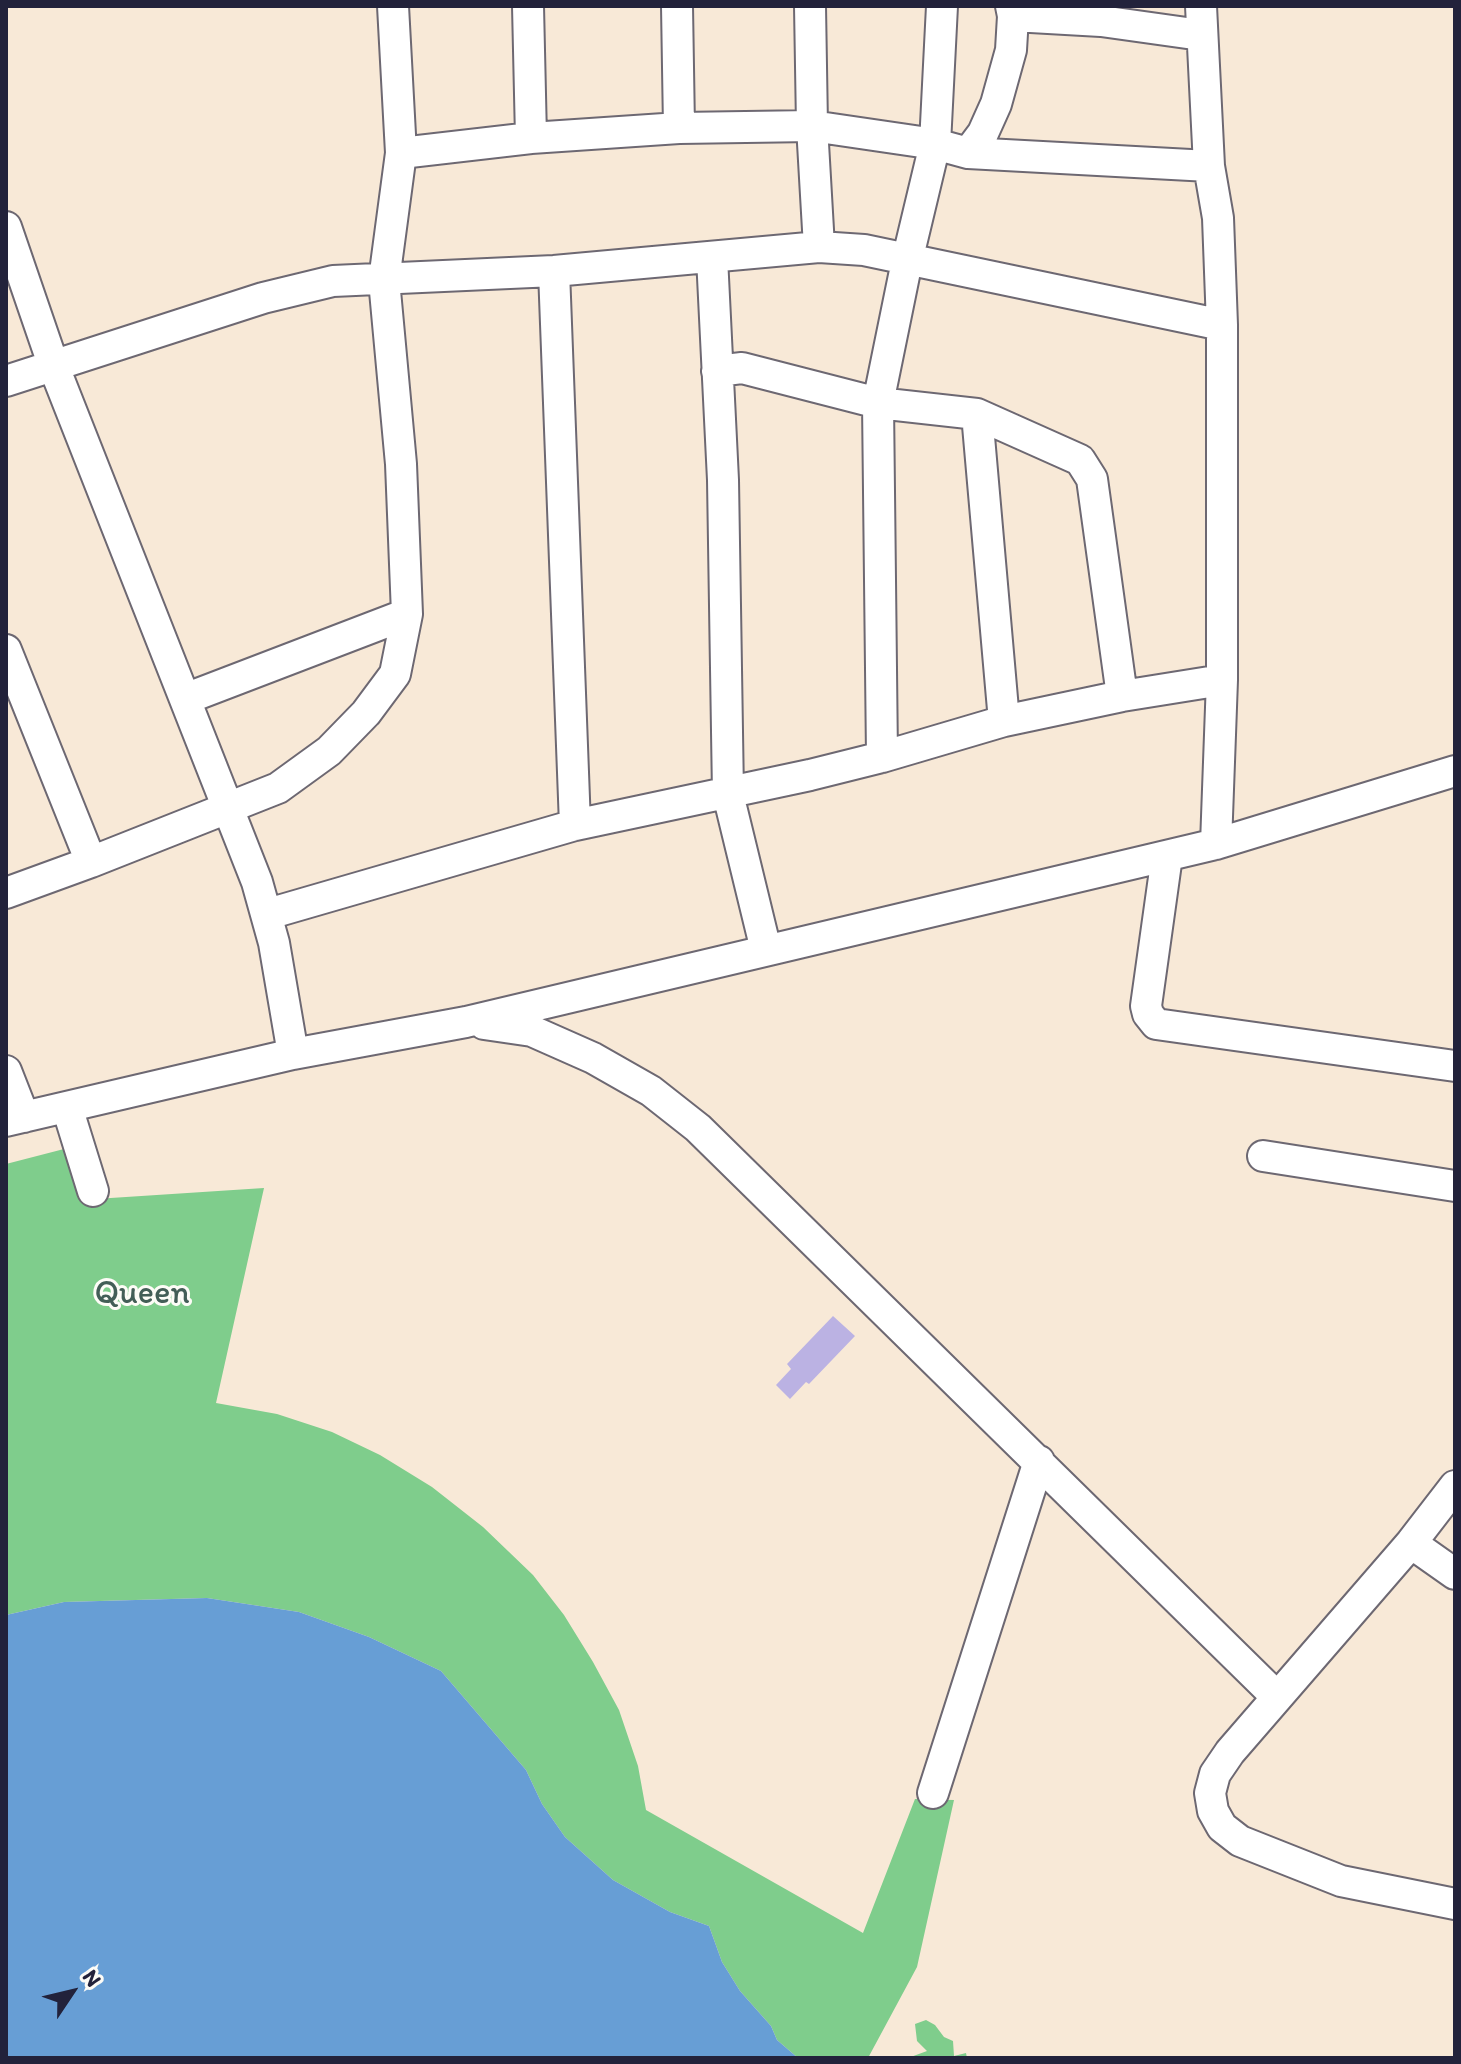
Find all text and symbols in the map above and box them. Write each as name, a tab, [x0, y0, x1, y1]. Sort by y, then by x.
park label: Queen	[94, 1274, 190, 1314]
north arrow	[32, 1952, 112, 2032]
text: N	[77, 1964, 107, 1992]

